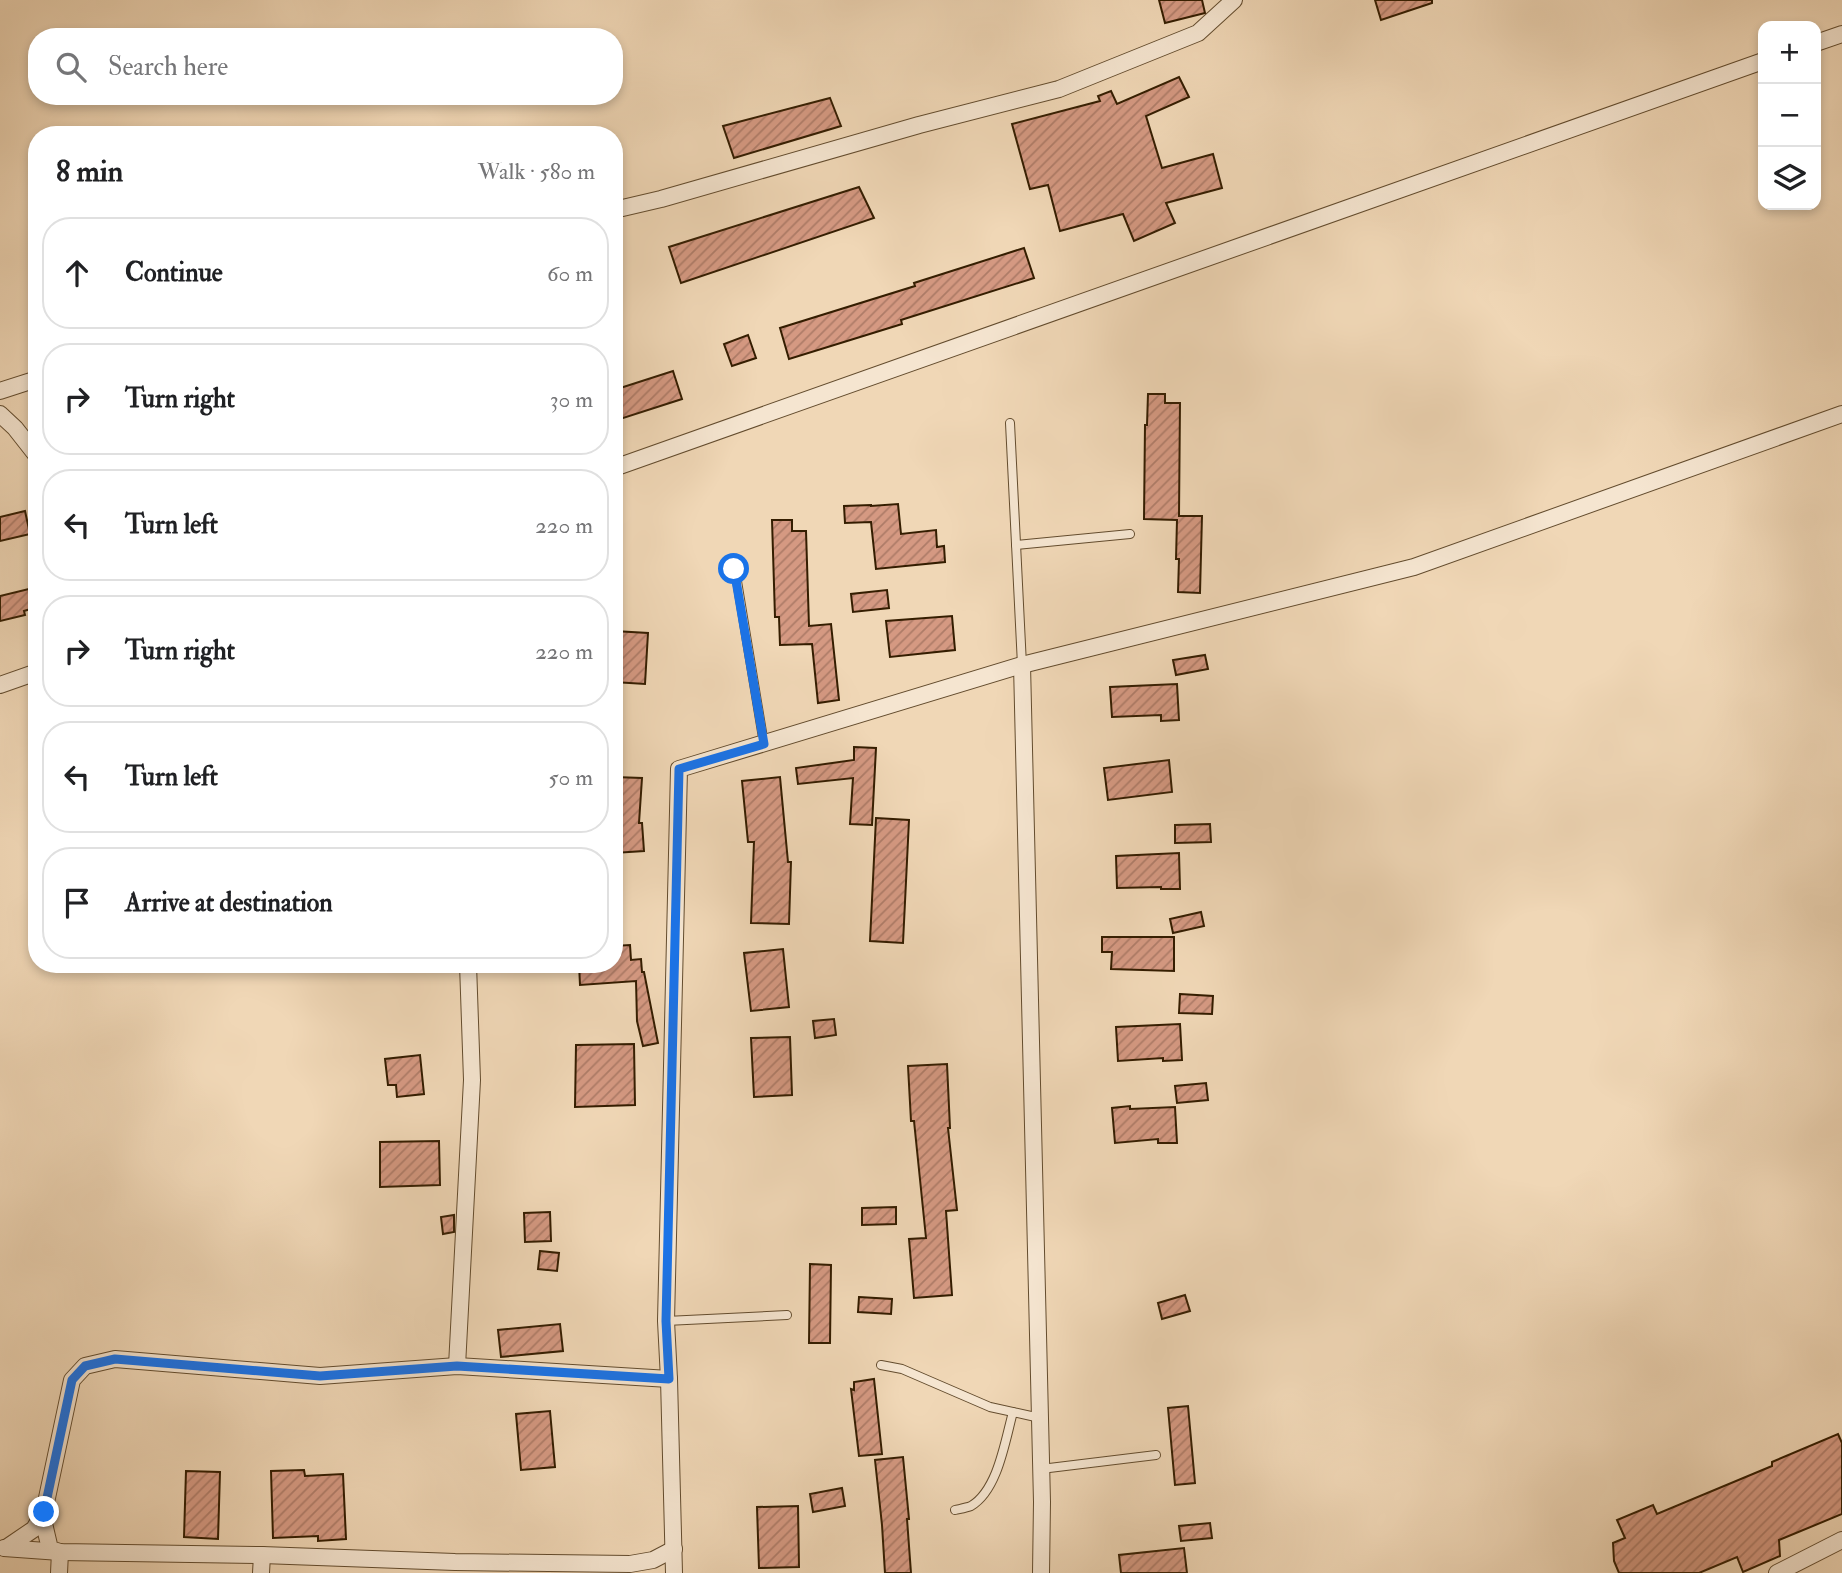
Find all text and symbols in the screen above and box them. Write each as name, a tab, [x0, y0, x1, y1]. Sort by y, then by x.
map controls	[1758, 21, 1821, 210]
button: +	[1758, 21, 1821, 84]
search box	[28, 28, 623, 105]
icon: search	[52, 48, 90, 86]
text: Search here	[108, 51, 228, 83]
button: −	[1758, 84, 1821, 147]
button: layers	[1758, 147, 1821, 210]
text: 8 min	[56, 153, 123, 190]
text: Walk · 580 m	[478, 157, 595, 186]
icon: ahead	[58, 254, 96, 292]
text: Continue	[125, 257, 223, 289]
text: 60 m	[547, 259, 593, 288]
icon: right	[58, 380, 96, 418]
text: Turn right	[125, 383, 235, 415]
text: 30 m	[550, 385, 593, 414]
icon: left	[58, 506, 96, 544]
text: Turn left	[125, 509, 218, 541]
text: 220 m	[535, 511, 593, 540]
route start	[718, 553, 749, 584]
icon: right	[58, 632, 96, 670]
text: Turn right	[125, 635, 235, 667]
text: 220 m	[535, 637, 593, 666]
icon: left	[58, 758, 96, 796]
text: Turn left	[125, 761, 218, 793]
text: 50 m	[549, 763, 593, 792]
icon: arrive	[58, 884, 96, 922]
text: Arrive at destination	[125, 887, 333, 919]
route end	[28, 1496, 59, 1527]

